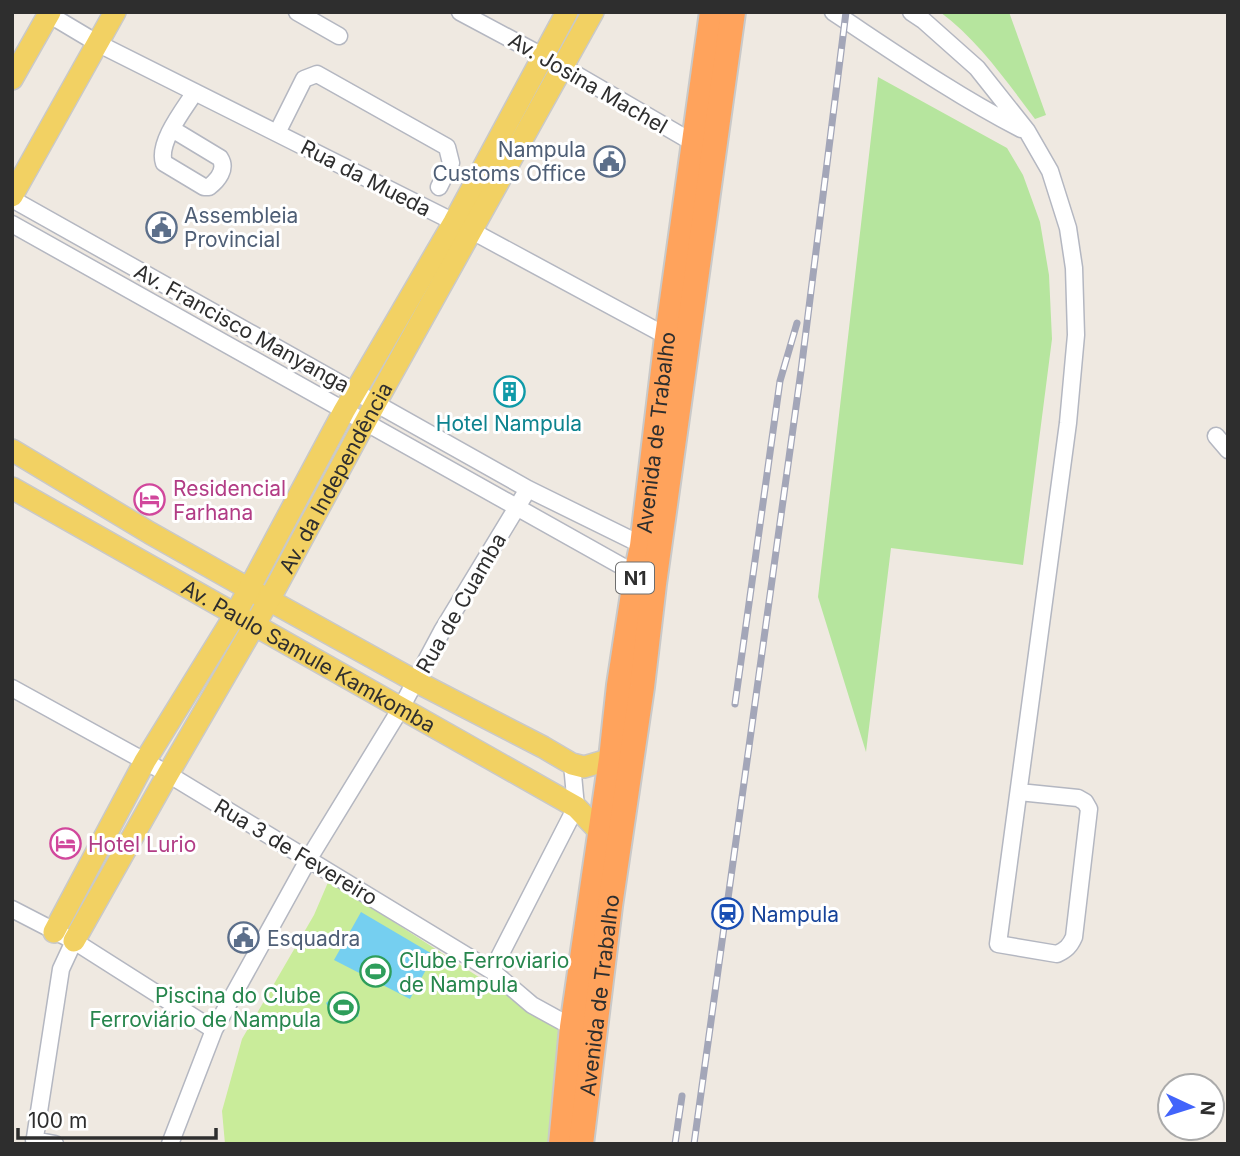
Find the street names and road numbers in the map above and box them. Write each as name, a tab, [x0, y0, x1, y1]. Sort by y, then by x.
street label: Av. Josina Machel	[504, 27, 672, 139]
street label: Rua da Mueda	[297, 135, 435, 221]
street label: Av. Francisco Manyanga	[130, 258, 354, 398]
street label: Avenida de Trabalho	[631, 330, 680, 535]
street label: Av. da Independência	[273, 378, 397, 577]
street label: Rua de Cuamba	[411, 529, 511, 677]
road number: N1	[616, 562, 654, 594]
street label: Av. Paulo Samule Kamkomba	[177, 574, 440, 738]
street label: Rua 3 de Fevereiro	[210, 793, 382, 911]
street label: Avenida de Trabalho	[574, 893, 624, 1097]

